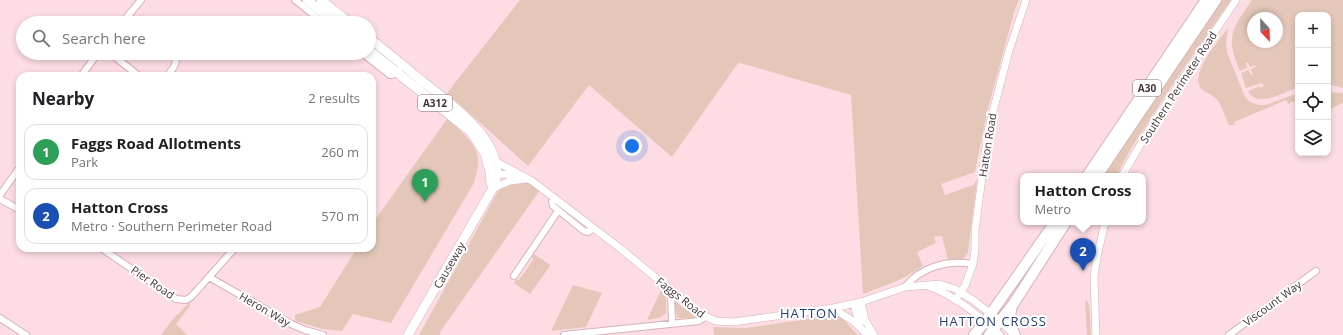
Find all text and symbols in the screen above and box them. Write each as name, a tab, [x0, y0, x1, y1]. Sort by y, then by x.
north arrow	[1247, 12, 1283, 48]
map controls	[1295, 12, 1331, 156]
button: +	[1295, 12, 1331, 48]
search box	[16, 16, 376, 60]
icon: search	[30, 27, 52, 49]
text: Search here	[62, 28, 146, 48]
street label: Southern Perimeter Road	[1136, 28, 1220, 146]
button: −	[1295, 48, 1331, 84]
road number: A30	[1133, 80, 1161, 96]
button: locate	[1295, 84, 1331, 120]
text: Nearby	[32, 87, 94, 110]
text: 2 results	[308, 89, 360, 107]
road number: A312	[418, 95, 452, 111]
street label: Hatton Road	[975, 112, 999, 178]
button: layers	[1295, 120, 1331, 156]
text: Faggs Road Allotments	[71, 133, 241, 153]
your location	[622, 136, 642, 156]
text: 1	[42, 143, 50, 161]
text: 260 m	[321, 143, 359, 161]
text: Park	[71, 153, 98, 171]
pin: 1	[412, 169, 438, 202]
popup	[1020, 173, 1146, 225]
text: Hatton Cross	[1034, 180, 1132, 200]
text: Hatton Cross	[71, 197, 168, 217]
text: Metro	[1034, 200, 1071, 218]
text: 2	[42, 207, 50, 225]
text: 570 m	[321, 207, 359, 225]
text: Metro · Southern Perimeter Road	[71, 217, 272, 235]
pin: 2	[1070, 238, 1096, 271]
street label: Causeway	[430, 239, 469, 291]
street label: Pier Road	[128, 262, 178, 302]
street label: Faggs Road	[653, 273, 709, 321]
street label: Viscount Way	[1240, 277, 1305, 329]
street label: Heron Way	[237, 288, 294, 330]
district label: HATTON	[780, 304, 838, 322]
district label: HATTON CROSS	[939, 312, 1047, 330]

